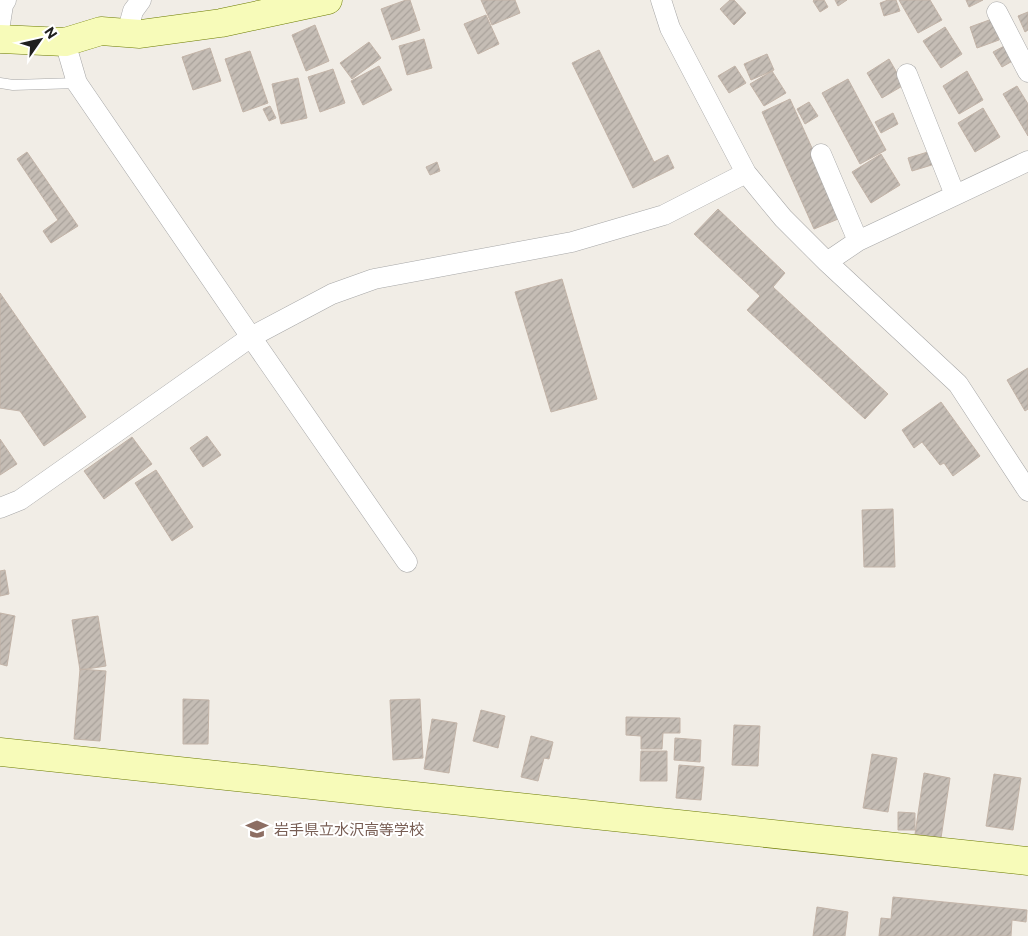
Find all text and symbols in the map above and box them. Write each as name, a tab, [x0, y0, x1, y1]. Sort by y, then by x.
north arrow	[15, 15, 65, 65]
text: N	[41, 23, 61, 42]
school or university icon: 岩手県立水沢高等学校	[244, 816, 270, 842]
place label: 岩手県立水沢高等学校	[274, 820, 424, 838]

